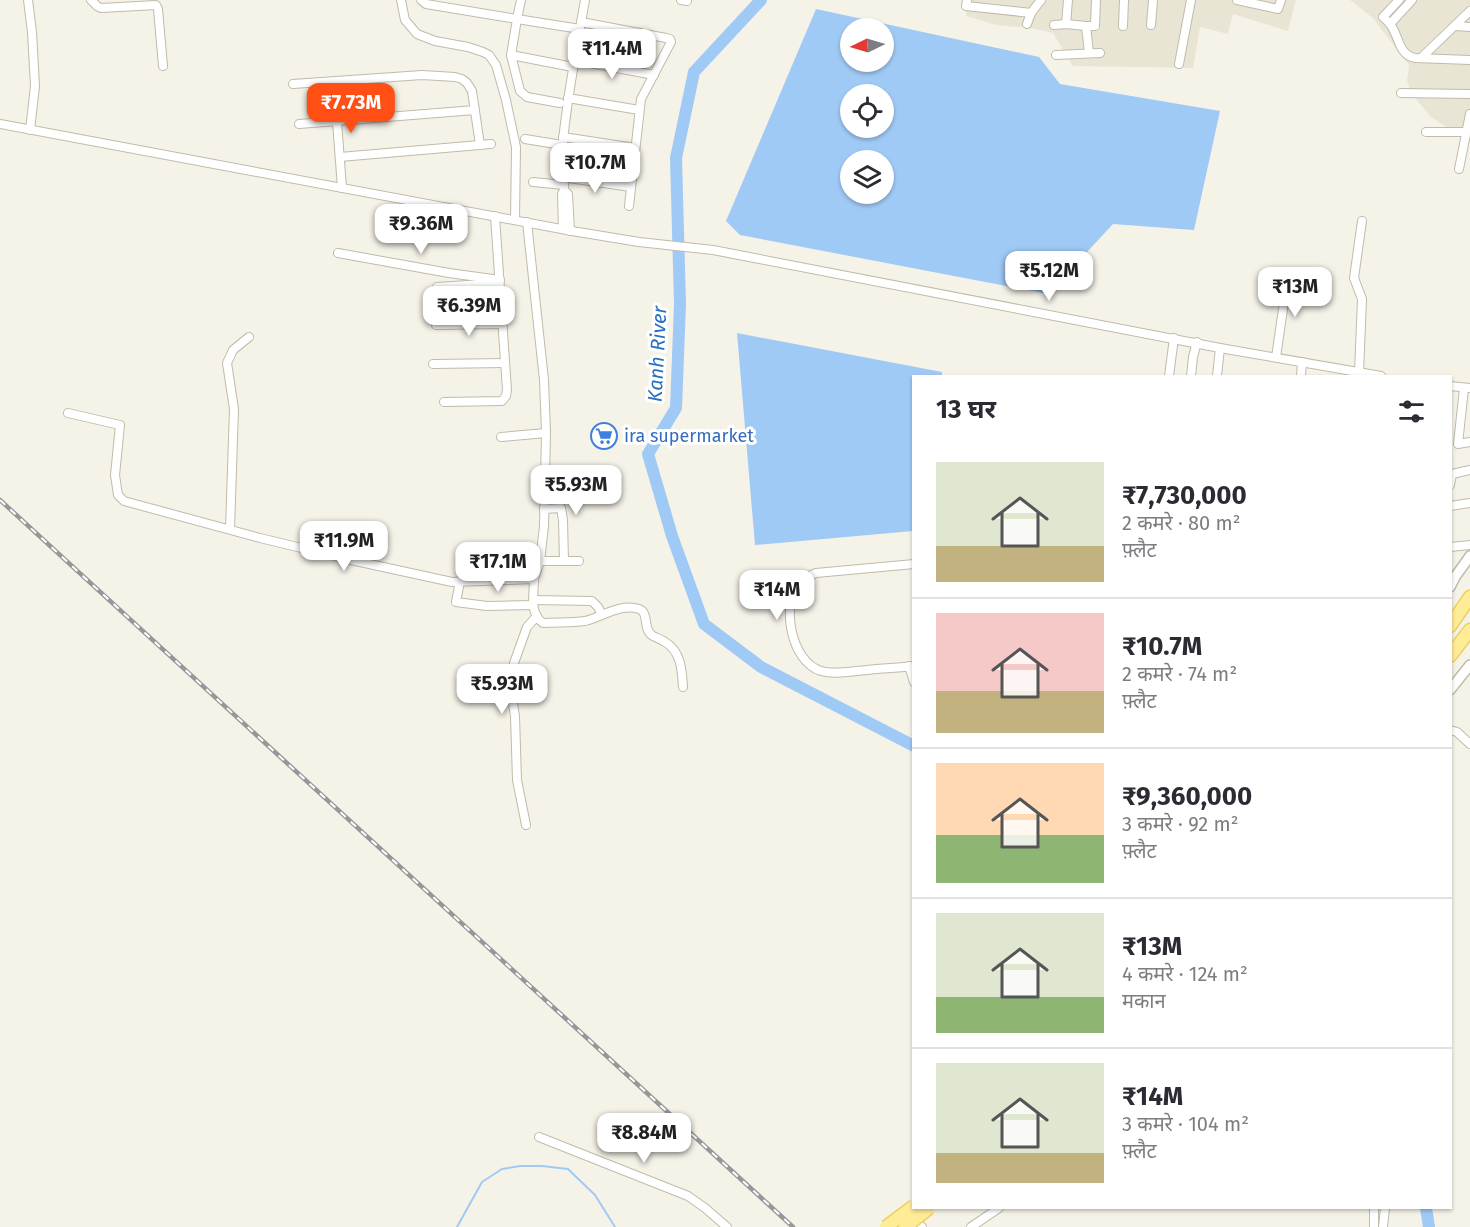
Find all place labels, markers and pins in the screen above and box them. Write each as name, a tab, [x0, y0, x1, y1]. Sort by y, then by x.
pin: ₹11.4M	[563, 29, 661, 80]
pin: ₹7.73M	[302, 83, 400, 134]
pin: ₹10.7M	[546, 143, 644, 194]
pin: ₹9.36M	[372, 204, 470, 255]
pin: ₹5.12M	[1000, 251, 1098, 302]
pin: ₹13M	[1259, 267, 1331, 318]
pin: ₹6.39M	[420, 286, 518, 337]
supermarket icon: ira supermarket	[589, 421, 619, 451]
place label: ira supermarket	[624, 425, 754, 447]
pin: ₹5.93M	[527, 465, 625, 516]
pin: ₹11.9M	[295, 521, 393, 572]
pin: ₹17.1M	[449, 542, 547, 593]
pin: ₹14M	[741, 570, 813, 621]
pin: ₹5.93M	[453, 664, 551, 715]
pin: ₹8.84M	[595, 1113, 693, 1164]

